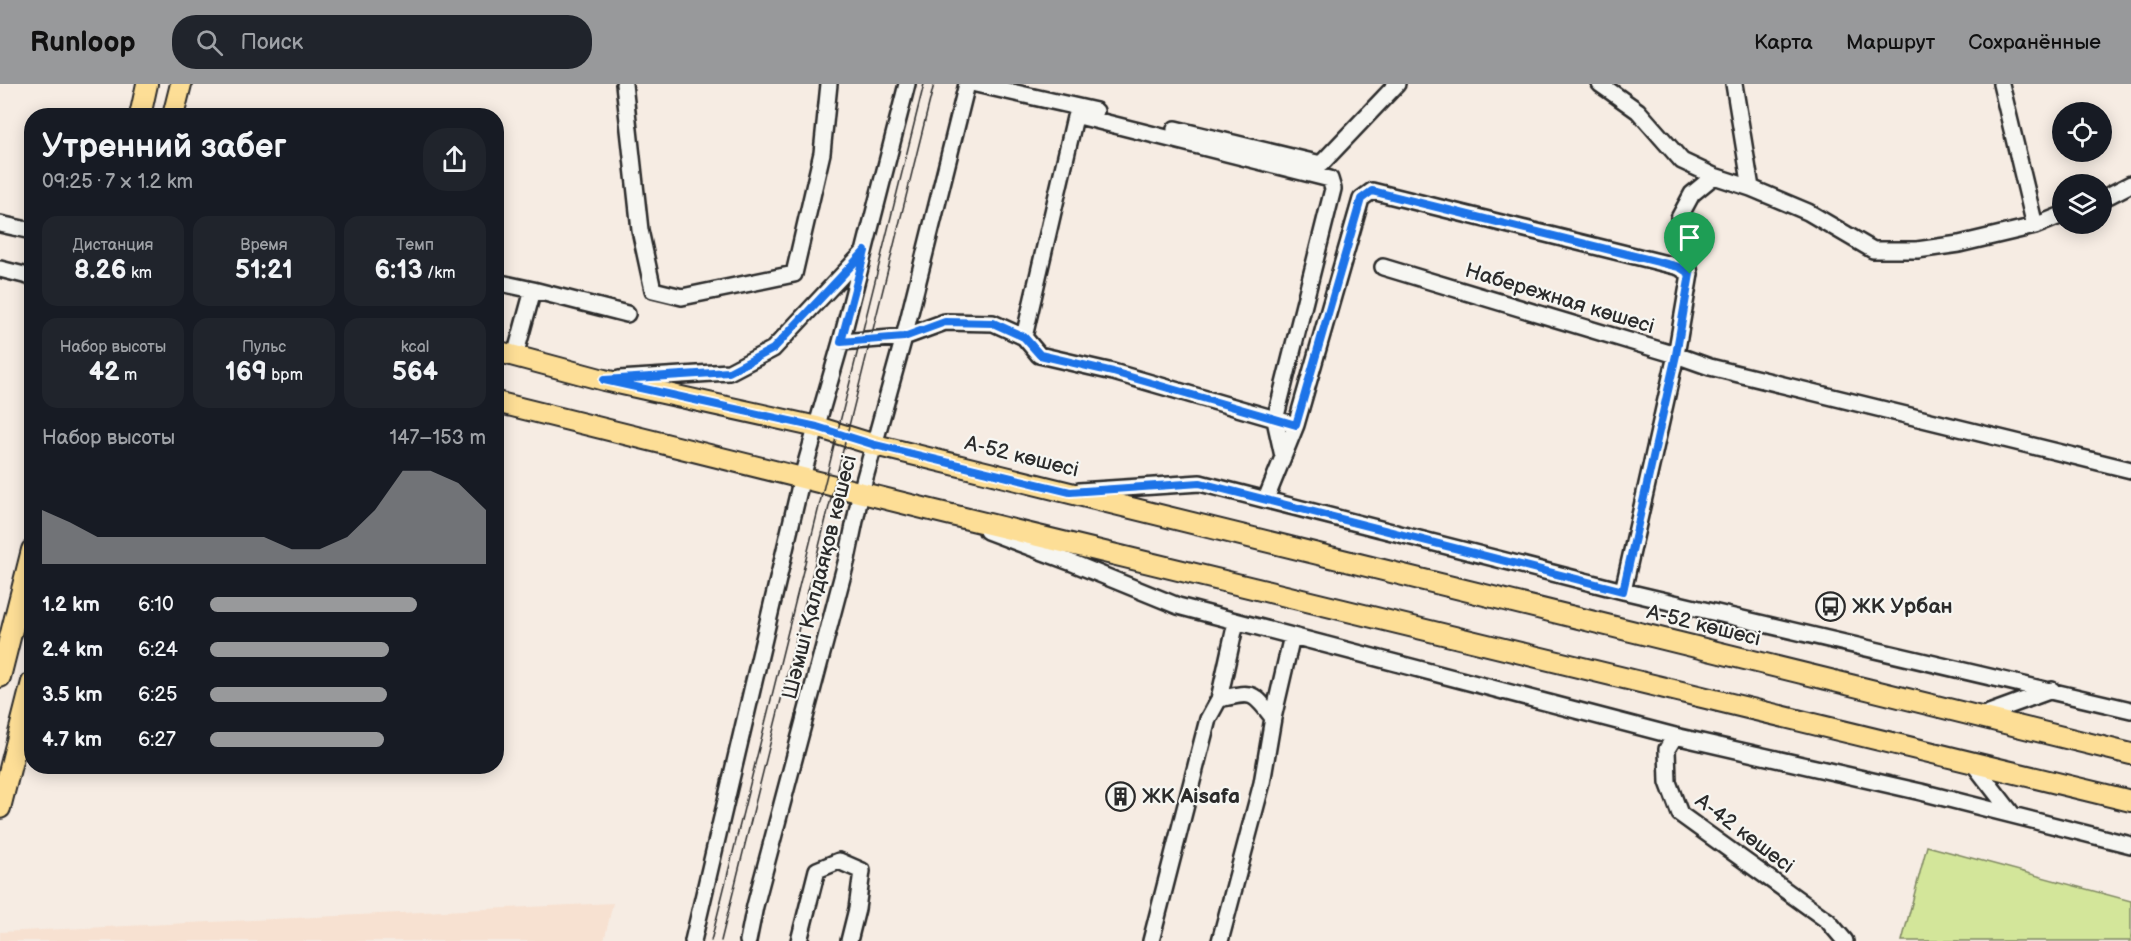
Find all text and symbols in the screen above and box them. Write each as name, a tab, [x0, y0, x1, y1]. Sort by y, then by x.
search box	[172, 15, 592, 69]
text: Runloop	[30, 26, 136, 59]
icon: search	[193, 26, 226, 59]
text: Поиск	[241, 29, 303, 56]
text: Карта	[1754, 30, 1813, 55]
text: Маршрут	[1846, 30, 1935, 55]
text: Сохранённые	[1968, 30, 2101, 55]
map controls	[2052, 102, 2112, 234]
button: locate	[2052, 102, 2112, 162]
text: Утренний забег	[42, 127, 287, 167]
button: share	[423, 128, 486, 191]
text: 09:25 · 7 × 1.2 km	[42, 170, 193, 194]
button: layers	[2052, 174, 2112, 234]
pin	[1664, 212, 1715, 274]
icon: arrive	[1673, 221, 1706, 254]
text: Дистанция	[73, 236, 153, 255]
text: Время	[240, 236, 288, 255]
text: Темп	[396, 236, 434, 255]
text: 8.26	[74, 255, 127, 286]
text: 51:21	[235, 255, 293, 286]
text: 6:13	[375, 255, 423, 286]
street label: Набережная көшесі	[1462, 258, 1658, 339]
text: km	[127, 264, 152, 283]
text: /km	[423, 264, 455, 283]
text: Набор высоты	[60, 338, 166, 357]
text: Пульс	[242, 338, 286, 357]
text: kcal	[401, 338, 429, 357]
text: 42	[89, 357, 120, 388]
text: 169	[225, 357, 267, 388]
text: 564	[392, 357, 438, 388]
text: m	[120, 366, 137, 385]
text: bpm	[267, 366, 303, 385]
text: Набор высоты	[42, 426, 175, 450]
text: 147–153 m	[390, 426, 486, 450]
street label: А-52 көшесі	[961, 430, 1081, 483]
street label: Шәмші Қалдаяқов көшесі	[777, 452, 862, 702]
bus stop icon: ЖК Урбан	[1815, 590, 1847, 622]
text: 1.2 km	[42, 593, 100, 617]
text: 6:10	[138, 593, 174, 617]
place label: ЖК Урбан	[1852, 594, 1953, 619]
street label: А-52 көшесі	[1643, 599, 1763, 652]
text: 2.4 km	[42, 638, 103, 662]
text: 6:24	[138, 638, 178, 662]
text: 3.5 km	[42, 683, 103, 707]
text: 6:25	[138, 683, 178, 707]
text: 4.7 km	[42, 728, 102, 752]
text: 6:27	[138, 728, 176, 752]
building icon: ЖК Aisafa	[1105, 780, 1137, 812]
place label: ЖК Aisafa	[1142, 784, 1240, 809]
street label: А-42 көшесі	[1690, 788, 1799, 879]

